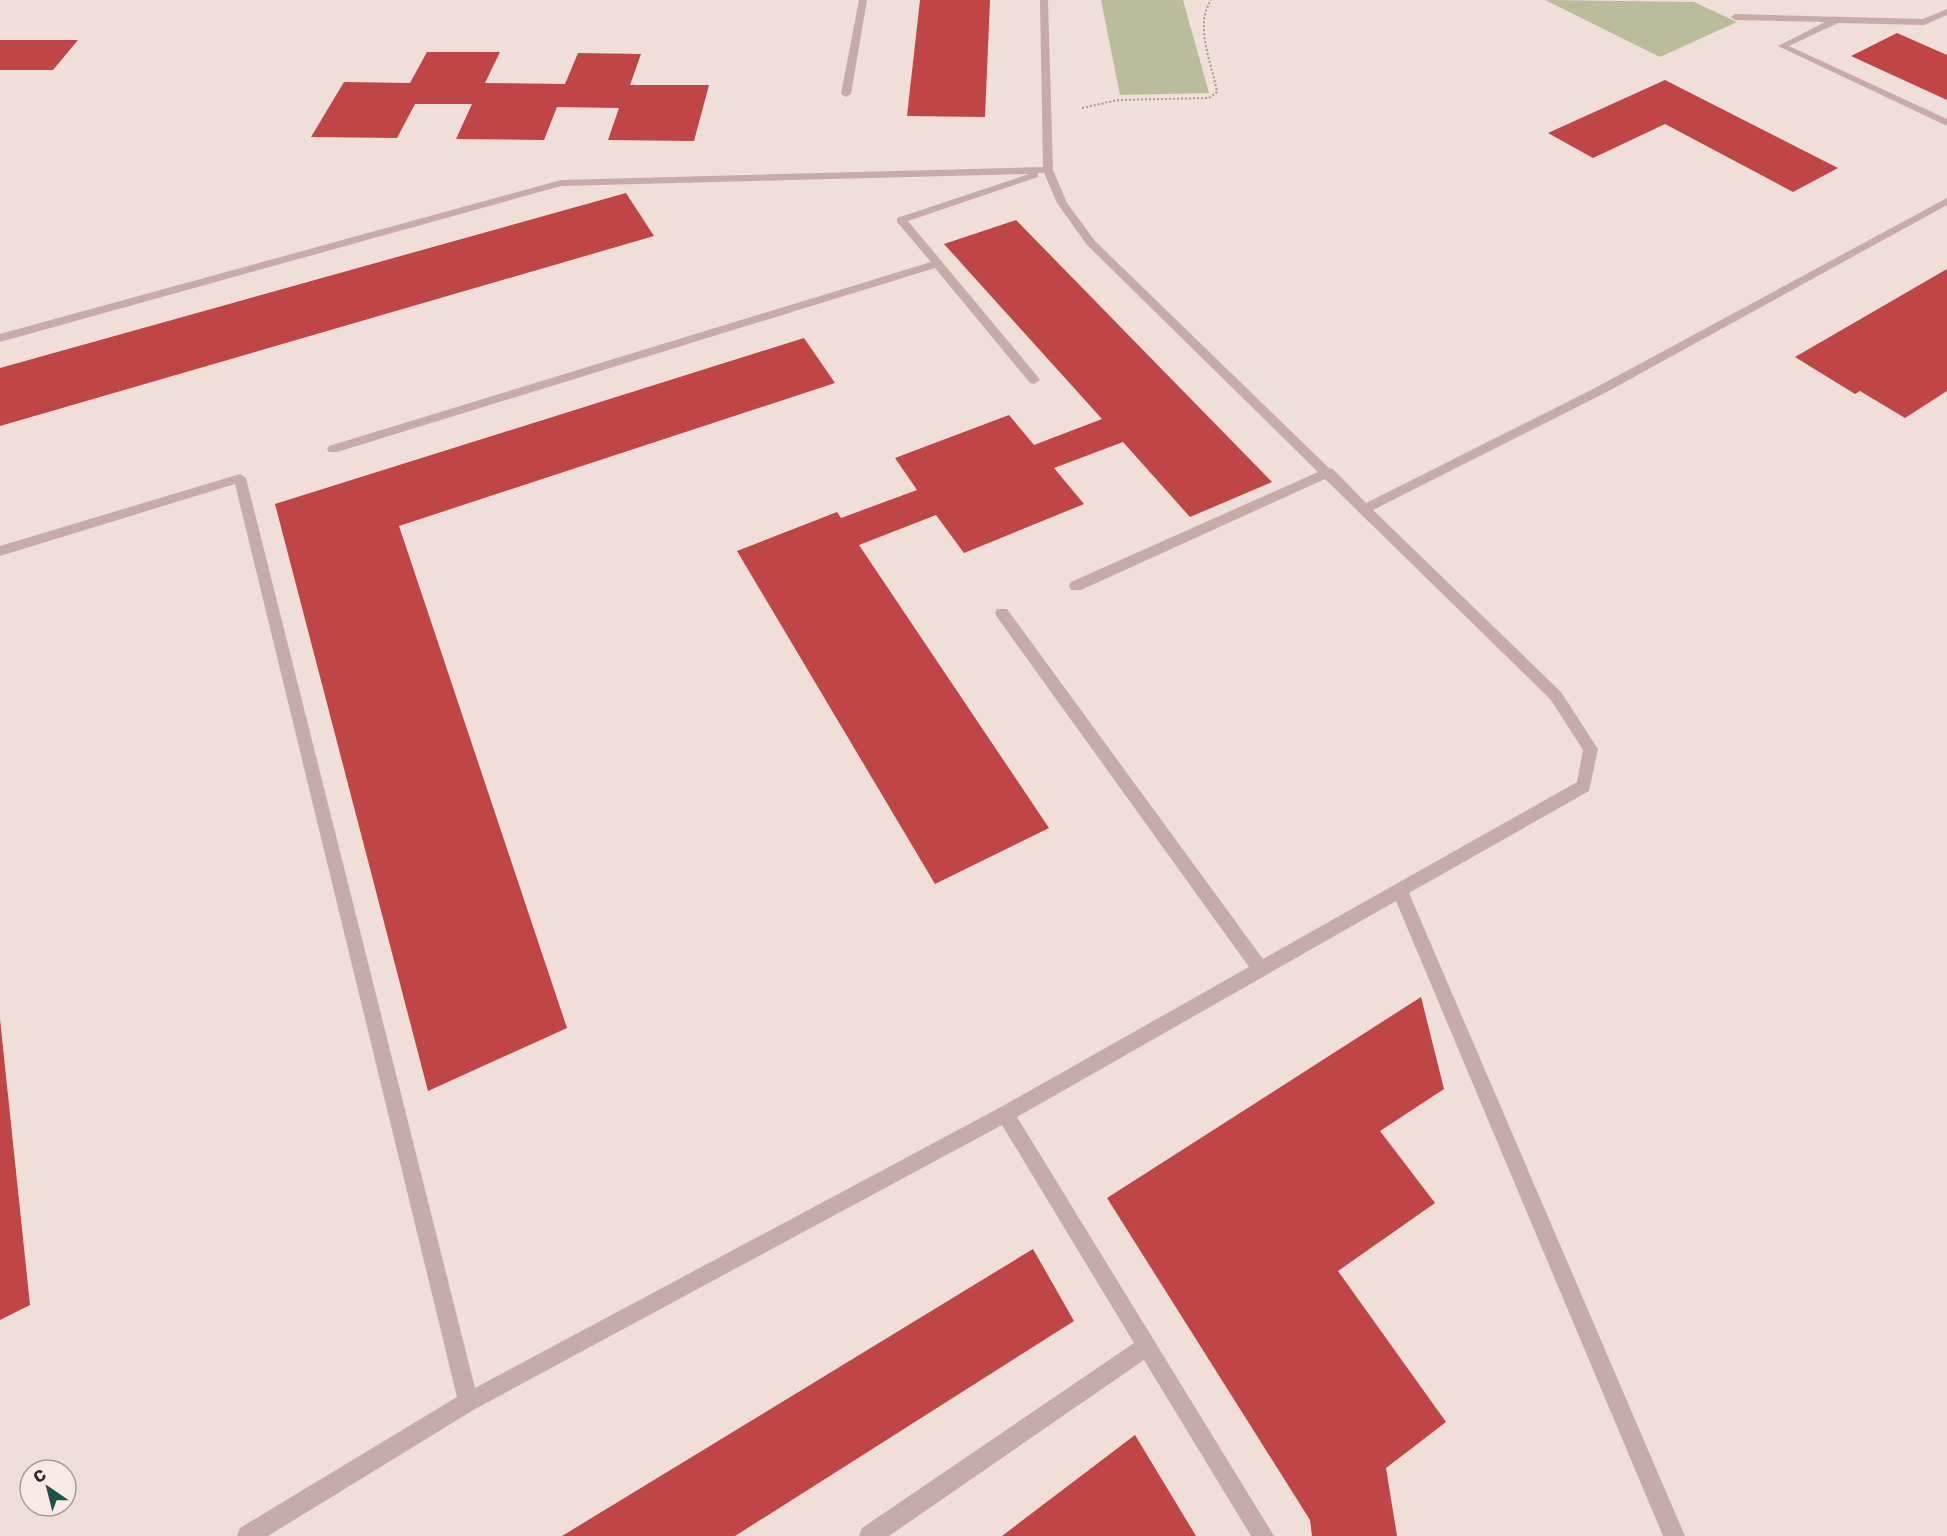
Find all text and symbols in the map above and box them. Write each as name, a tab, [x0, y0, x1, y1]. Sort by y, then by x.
north arrow	[18, 1458, 78, 1518]
text: С	[30, 1465, 50, 1487]

